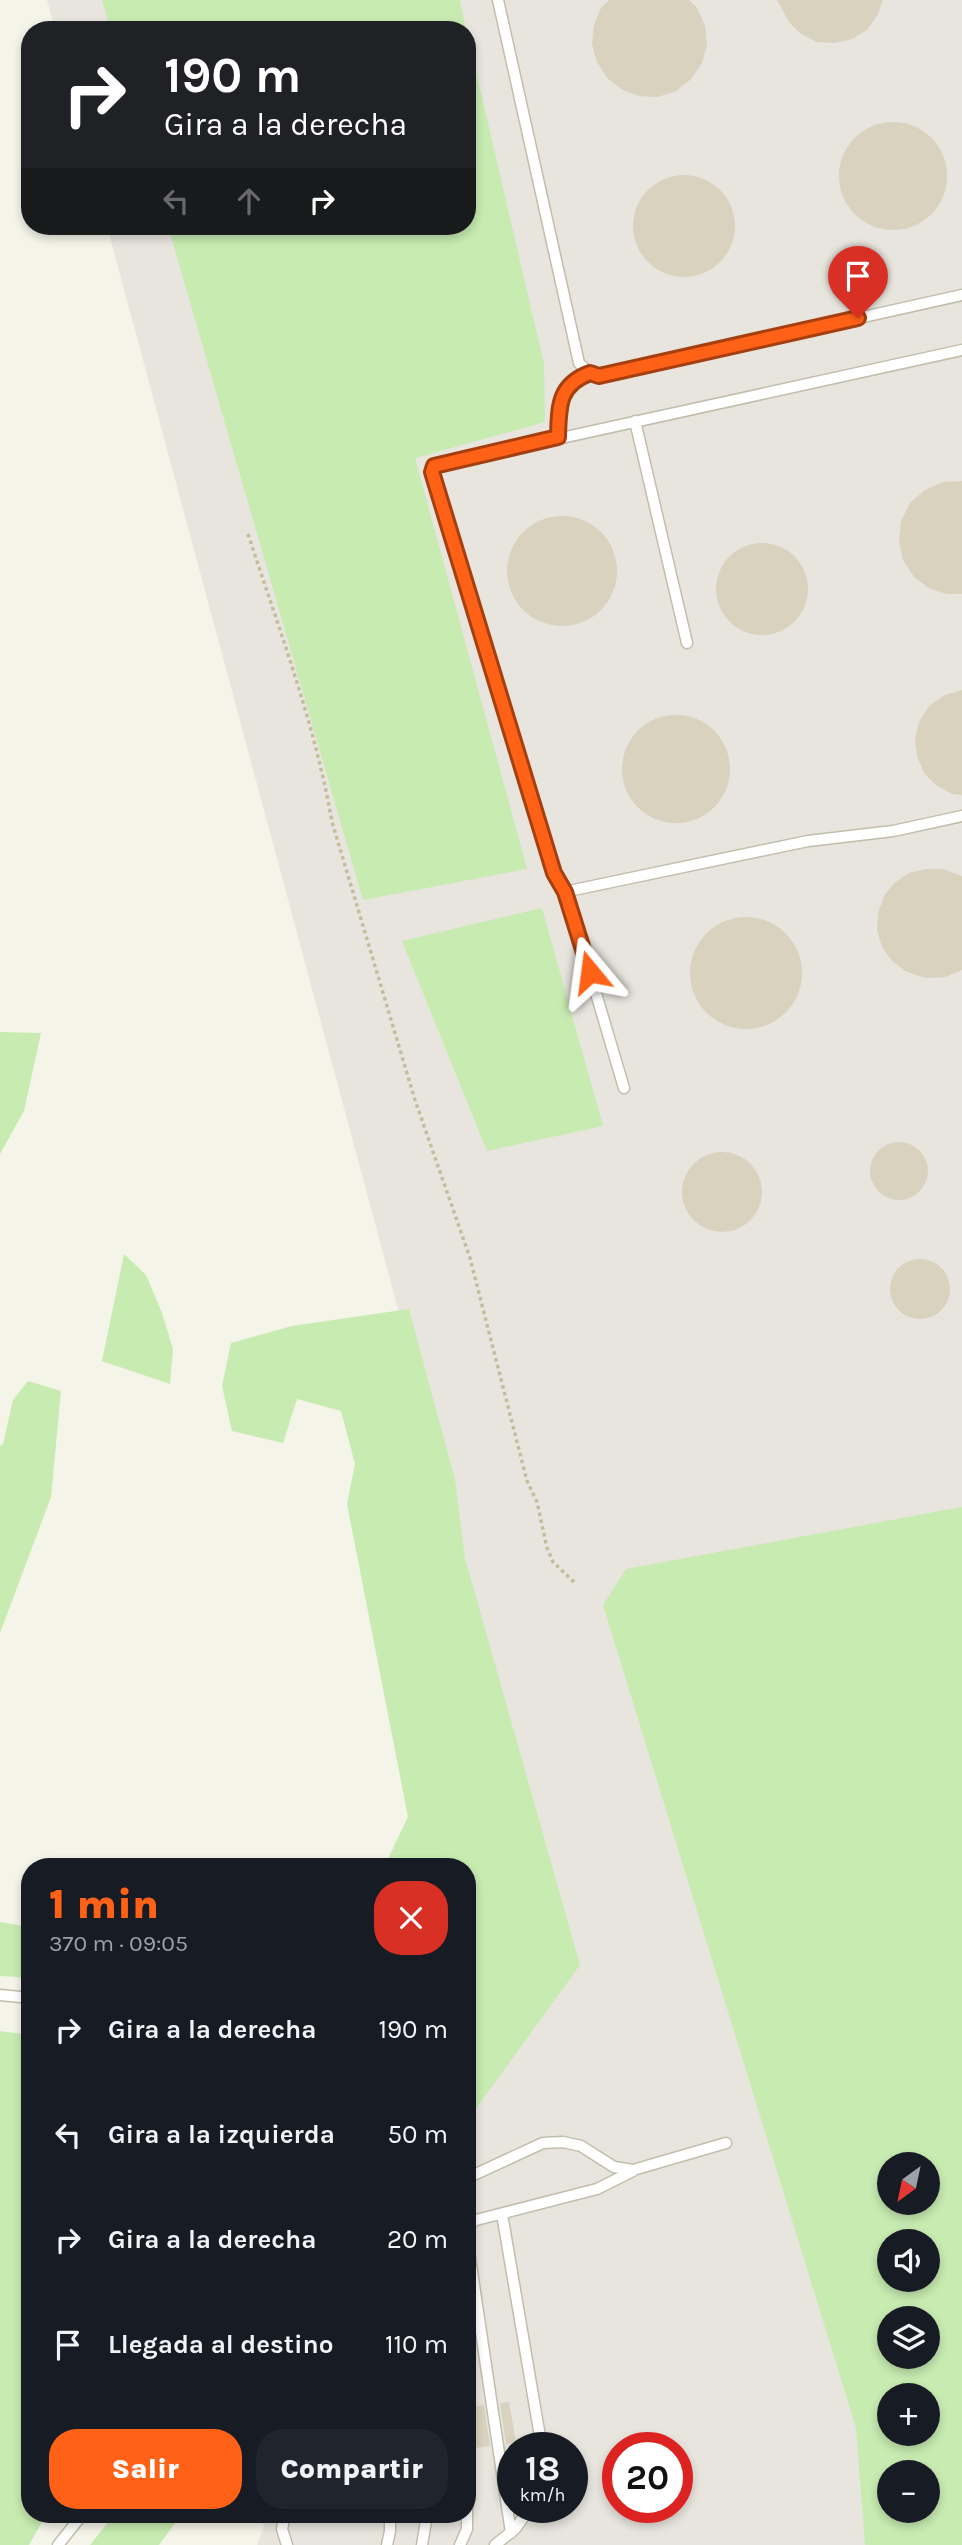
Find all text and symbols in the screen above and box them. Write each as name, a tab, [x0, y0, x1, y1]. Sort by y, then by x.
text: 190 m	[164, 47, 301, 104]
icon: right	[49, 49, 140, 140]
text: Gira a la derecha	[164, 106, 407, 143]
icon: left	[157, 182, 195, 220]
icon: ahead	[230, 182, 268, 220]
icon: right	[303, 182, 341, 220]
pin	[828, 246, 888, 318]
icon: arrive	[839, 257, 877, 295]
position arrow	[553, 935, 627, 1009]
text: 1 min	[49, 1879, 159, 1929]
button: close	[374, 1881, 448, 1955]
text: 370 m · 09:05	[49, 1930, 188, 1957]
icon: right	[49, 2011, 87, 2049]
text: Gira a la derecha	[108, 2014, 317, 2045]
text: 190 m	[378, 2014, 448, 2045]
icon: left	[49, 2116, 87, 2154]
text: Gira a la izquierda	[108, 2119, 335, 2150]
text: 50 m	[387, 2119, 448, 2150]
north arrow	[877, 2152, 940, 2216]
map controls	[877, 2152, 940, 2523]
icon: right	[49, 2221, 87, 2259]
text: Gira a la derecha	[108, 2224, 317, 2255]
text: 20 m	[387, 2224, 448, 2255]
button: sound	[877, 2229, 940, 2292]
button: layers	[877, 2306, 940, 2369]
icon: arrive	[49, 2326, 87, 2364]
text: Llegada al destino	[108, 2329, 334, 2360]
text: 110 m	[385, 2329, 448, 2360]
button: +	[877, 2383, 940, 2446]
button: Salir	[49, 2429, 242, 2509]
button: Compartir	[256, 2429, 448, 2509]
speed limit sign: 20	[602, 2432, 693, 2523]
text: 18	[525, 2448, 560, 2489]
button: −	[877, 2460, 940, 2523]
text: km/h	[520, 2484, 565, 2506]

